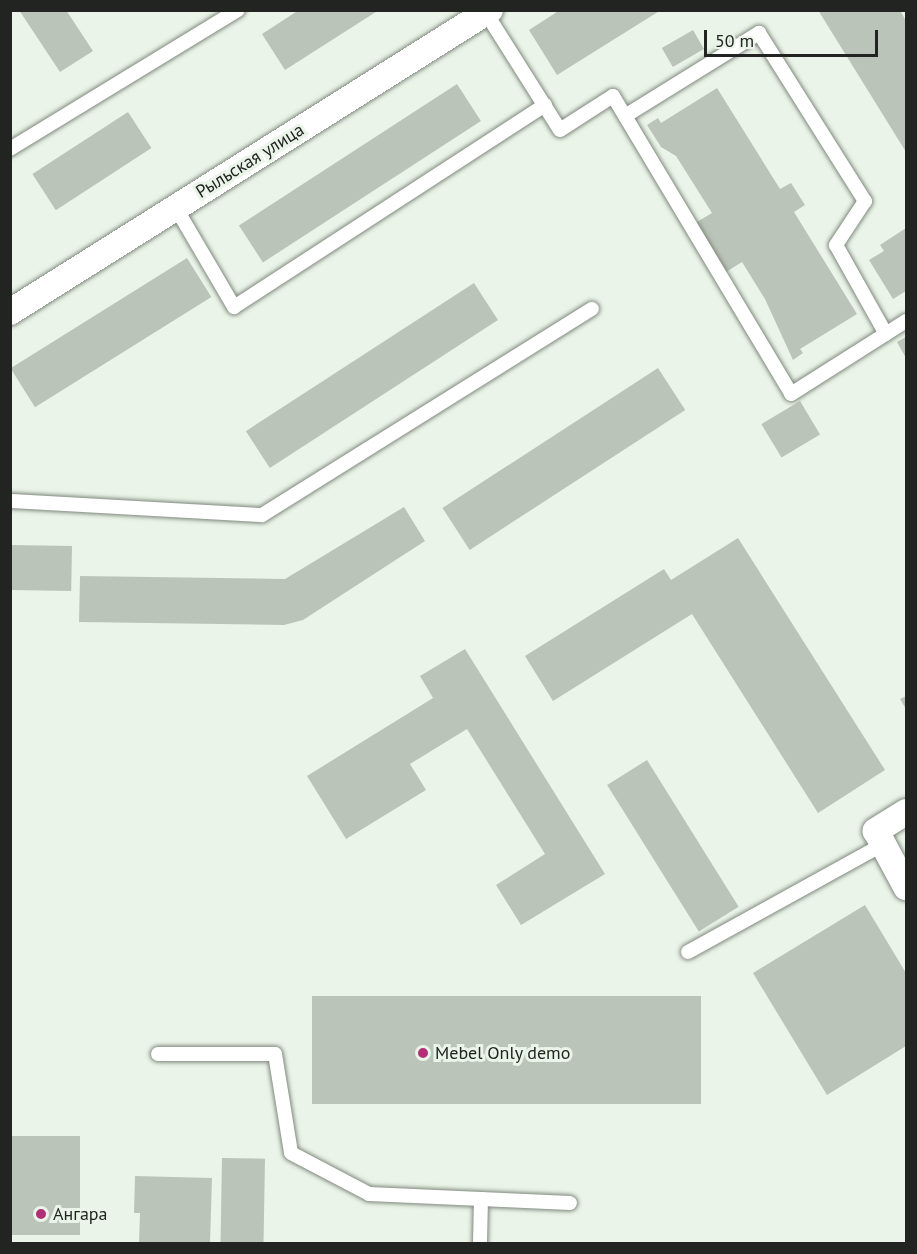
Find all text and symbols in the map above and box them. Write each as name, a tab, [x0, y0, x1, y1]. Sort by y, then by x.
scale bar	[707, 18, 881, 56]
text: 50 m	[715, 29, 754, 52]
street label: Рыльская улица	[192, 119, 308, 203]
place label: Mebel Only demo	[435, 1042, 571, 1064]
marker: Mebel Only demo	[416, 1046, 430, 1060]
place label: Ангара	[53, 1203, 107, 1225]
marker: Ангара	[34, 1207, 48, 1221]

